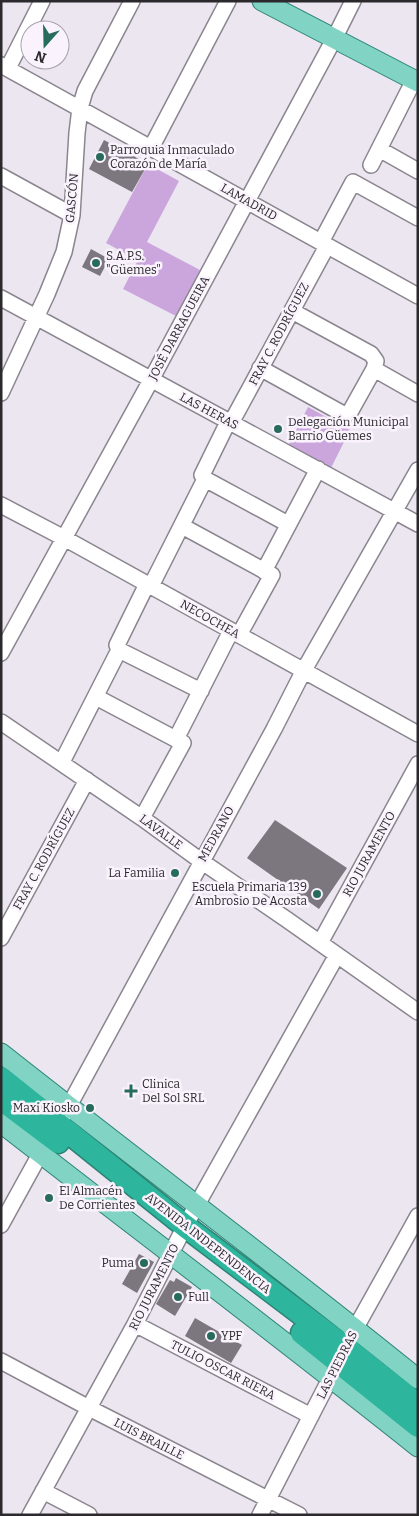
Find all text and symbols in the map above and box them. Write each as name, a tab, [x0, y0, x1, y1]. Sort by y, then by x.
north arrow	[20, 20, 70, 70]
text: N	[33, 47, 49, 67]
place label: Parroquia Inmaculado Corazón de María	[110, 143, 234, 171]
marker: Parroquia Inmaculado Corazón de María	[94, 151, 106, 163]
street label: GASCÓN	[62, 172, 81, 223]
street label: LAMADRID	[218, 181, 280, 223]
place label: S.A.P.S. "Güemes"	[106, 249, 161, 277]
marker: S.A.P.S. "Güemes"	[90, 257, 102, 269]
street label: JOSÉ DARRAGUEIRA	[144, 273, 213, 383]
street label: FRAY C. RODRÍGUEZ	[245, 280, 312, 388]
street label: LAS HERAS	[177, 390, 241, 432]
place label: Delegación Municipal Barrio Güemes	[288, 415, 409, 443]
marker: Delegación Municipal Barrio Güemes	[272, 423, 284, 435]
street label: NECOCHEA	[178, 597, 243, 641]
street label: MEDRANO	[195, 804, 237, 864]
street label: FRAY C. RODRÍGUEZ	[9, 805, 78, 912]
street label: RIO JURAMENTO	[340, 809, 398, 899]
street label: LAVALLE	[137, 812, 185, 852]
place label: La Familia	[108, 866, 165, 880]
marker: La Familia	[169, 867, 181, 879]
place label: Escuela Primaria 139 Ambrosio De Acosta	[192, 880, 307, 908]
marker: Escuela Primaria 139 Ambrosio De Acosta	[311, 888, 323, 900]
place label: Clinica Del Sol SRL	[142, 1077, 205, 1105]
marker: Clinica Del Sol SRL	[124, 1084, 138, 1098]
place label: Maxi Kiosko	[13, 1101, 80, 1115]
marker: Maxi Kiosko	[84, 1102, 96, 1114]
place label: El Almacén De Corrientes	[59, 1184, 136, 1212]
street label: AVENIDA INDEPENDENCIA	[143, 1190, 274, 1297]
marker: El Almacén De Corrientes	[43, 1192, 55, 1204]
street label: RIO JURAMENTO	[126, 1241, 182, 1333]
place label: Puma	[102, 1256, 134, 1270]
marker: Puma	[138, 1257, 150, 1269]
place label: Full	[188, 1290, 210, 1304]
marker: Full	[172, 1291, 184, 1303]
place label: YPF	[221, 1329, 242, 1343]
street label: LAS PIEDRAS	[314, 1329, 360, 1401]
marker: YPF	[205, 1330, 217, 1342]
street label: TULIO OSCAR RIERA	[168, 1338, 278, 1403]
street label: LUIS BRAILLE	[112, 1415, 186, 1463]

